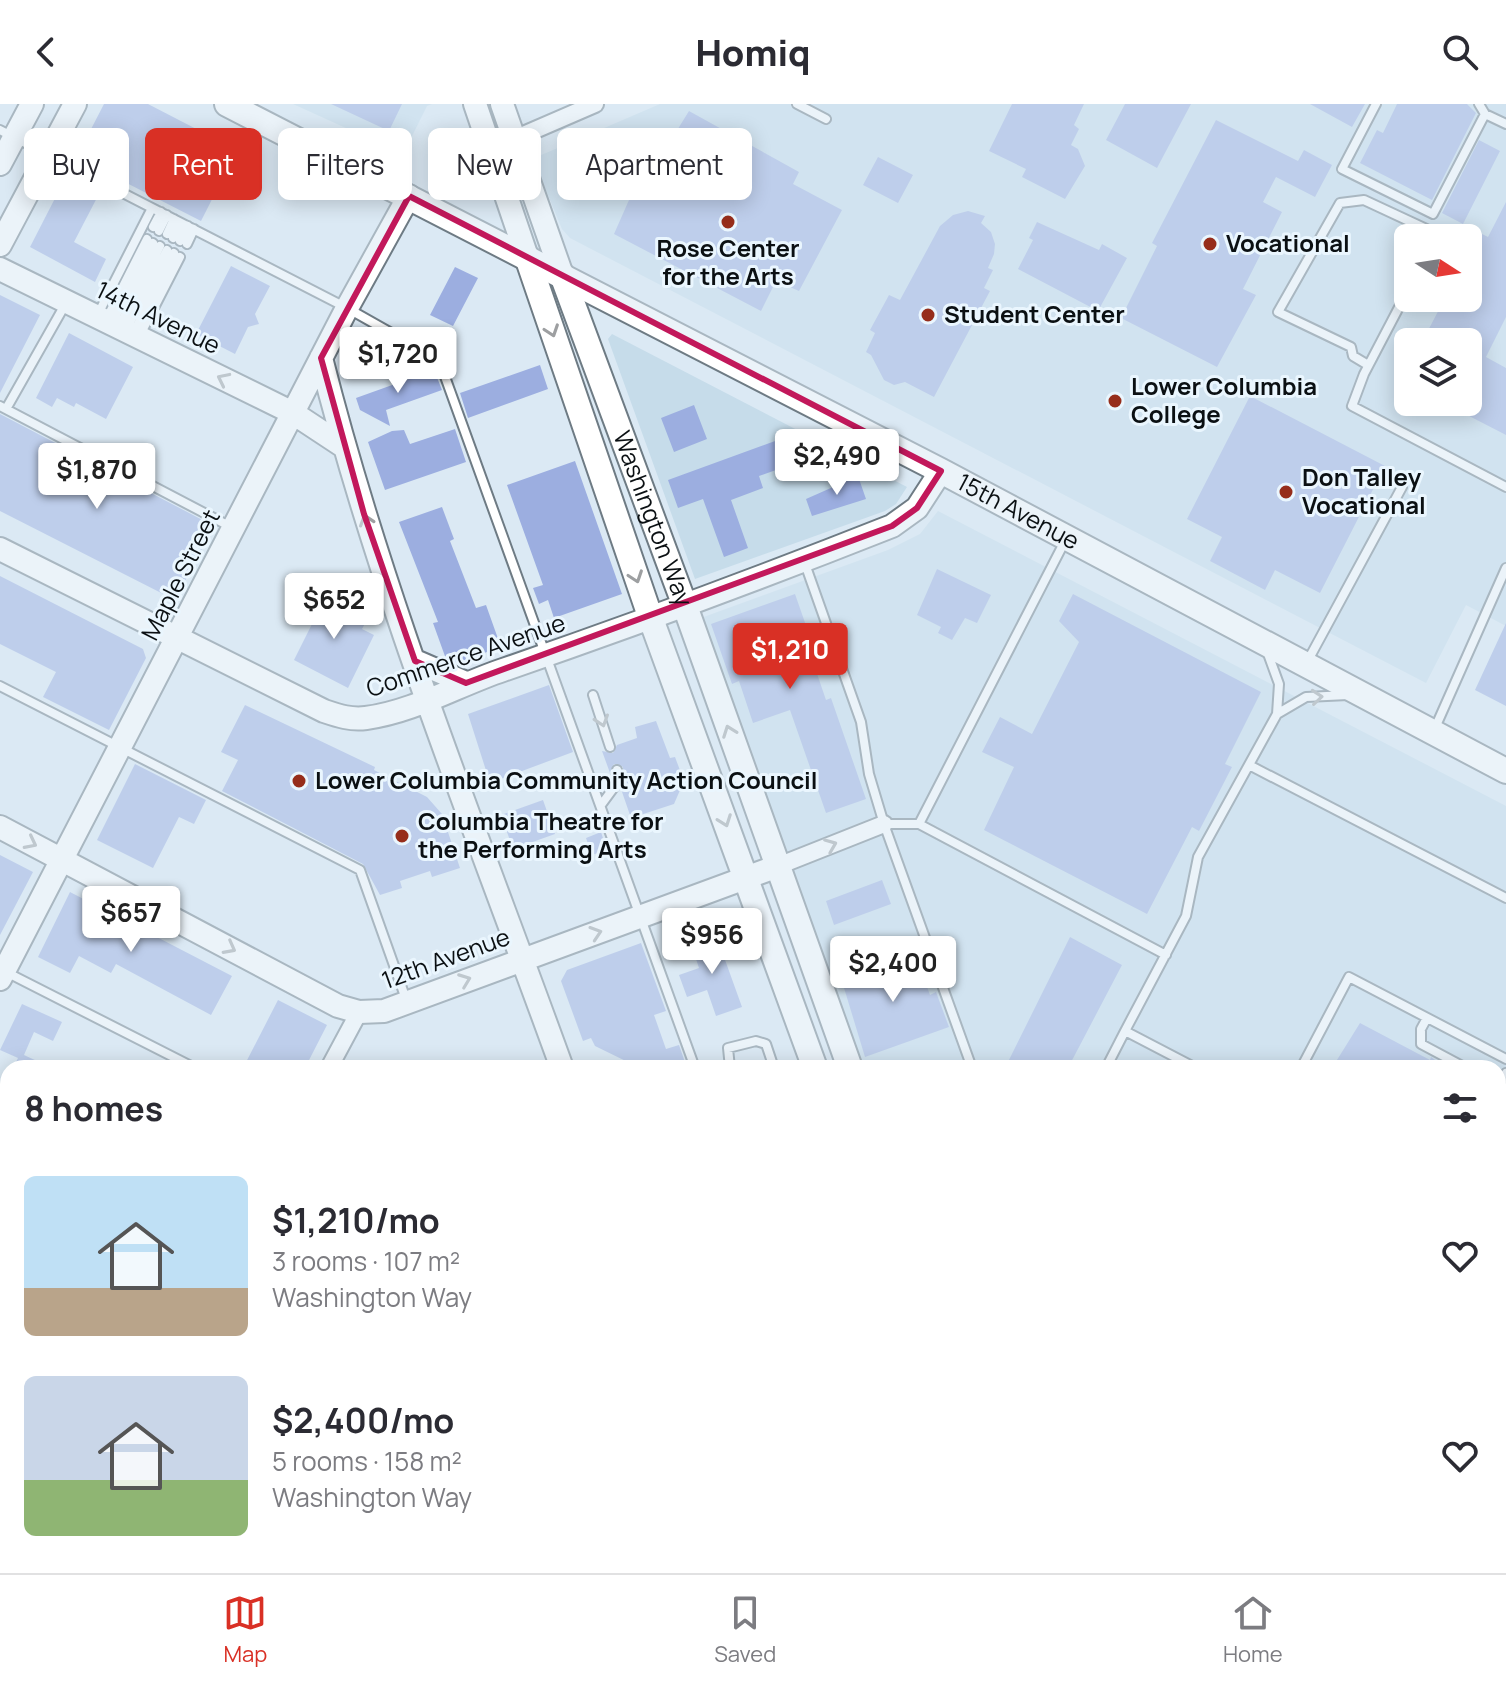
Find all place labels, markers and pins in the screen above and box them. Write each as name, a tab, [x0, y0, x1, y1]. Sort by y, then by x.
marker: Rose Center for the Arts	[719, 213, 737, 231]
place label: Vocational	[1226, 226, 1350, 259]
place label: Rose Center for the Arts	[656, 231, 800, 292]
marker: Vocational	[1201, 235, 1219, 253]
place label: Student Center	[944, 297, 1125, 330]
marker: Student Center	[919, 306, 937, 324]
pin: $1,720	[333, 327, 463, 395]
place label: Lower Columbia College	[1131, 369, 1317, 430]
marker: Lower Columbia College	[1106, 392, 1124, 410]
pin: $2,490	[772, 429, 902, 497]
pin: $1,870	[32, 443, 162, 511]
place label: Don Talley Vocational	[1302, 460, 1426, 521]
marker: Don Talley Vocational	[1277, 483, 1295, 501]
pin: $652	[287, 573, 381, 641]
pin: $1,210	[725, 623, 855, 691]
place label: Lower Columbia Community Action Council	[315, 763, 817, 796]
marker: Lower Columbia Community Action Council	[290, 772, 308, 790]
place label: Columbia Theatre for the Performing Arts	[418, 804, 664, 865]
marker: Columbia Theatre for the Performing Arts	[393, 827, 411, 845]
pin: $657	[84, 886, 178, 954]
pin: $956	[665, 908, 759, 976]
pin: $2,400	[828, 936, 958, 1004]

